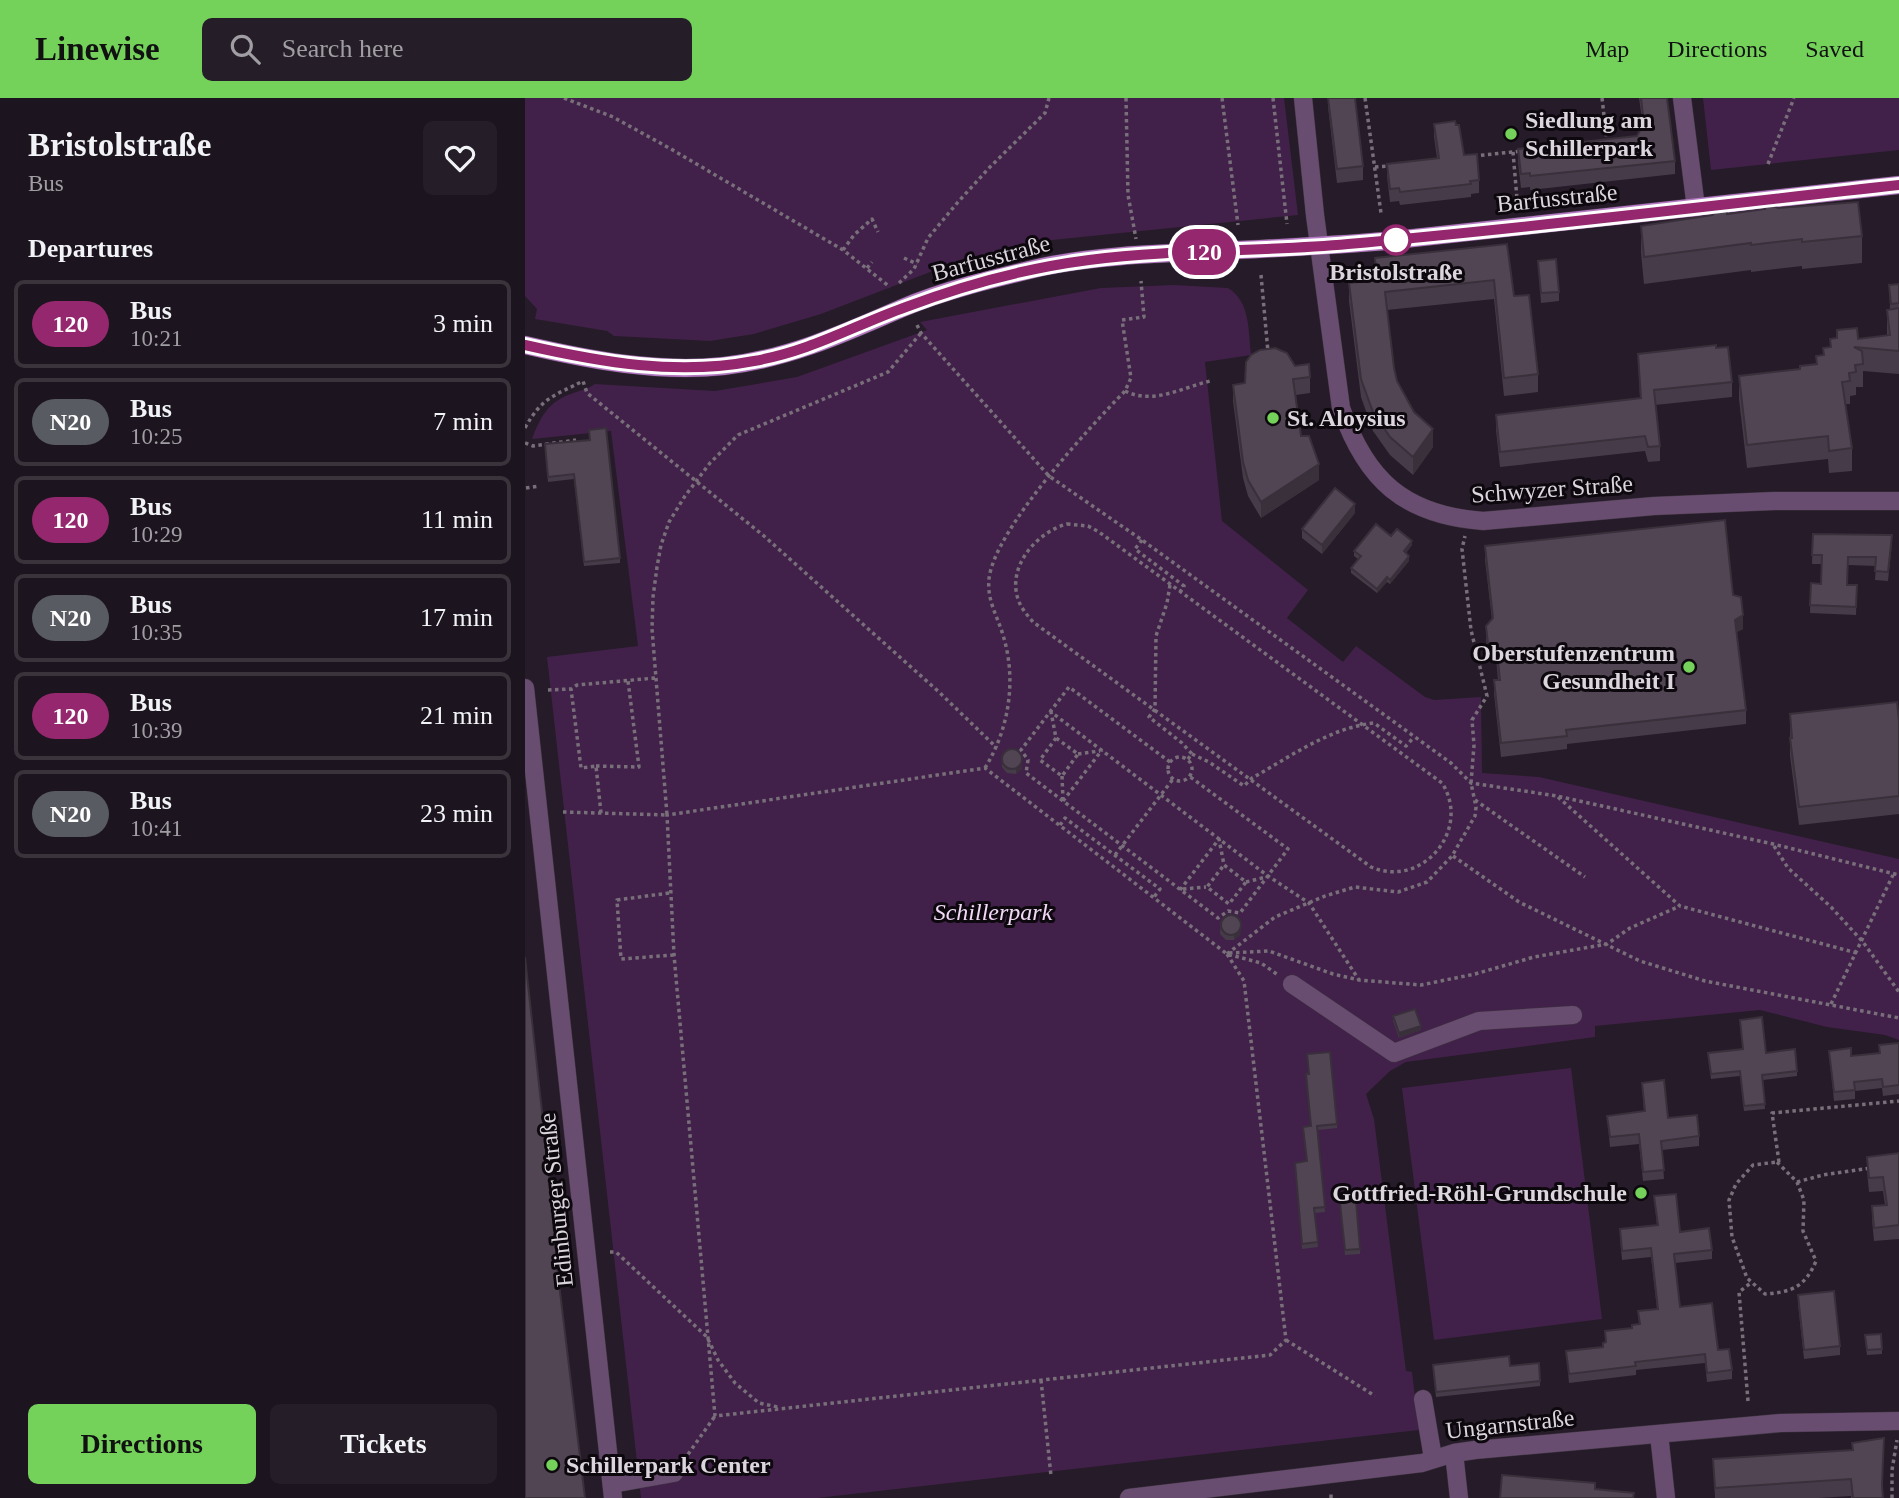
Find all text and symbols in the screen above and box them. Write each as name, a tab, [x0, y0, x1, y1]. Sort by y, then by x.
search box	[202, 18, 692, 81]
icon: search	[226, 30, 264, 68]
text: Linewise	[35, 31, 160, 67]
text: Search here	[282, 34, 404, 63]
text: Map	[1585, 36, 1629, 62]
text: Directions	[1667, 36, 1767, 62]
text: Saved	[1805, 36, 1864, 62]
place label: Siedlung am Schillerpark	[1525, 107, 1654, 161]
button: heart	[423, 121, 497, 195]
marker: Siedlung am Schillerpark	[1503, 126, 1519, 142]
text: Bristolstraße	[28, 127, 211, 163]
text: Bus	[28, 171, 64, 196]
street label: Barfusstraße	[1495, 179, 1619, 217]
marker: Bristolstraße	[1381, 225, 1411, 255]
line badge: 120	[1164, 229, 1244, 275]
street label: Barfusstraße	[929, 230, 1053, 286]
text: Departures	[28, 234, 153, 263]
text: 120	[1186, 239, 1222, 265]
place label: Bristolstraße	[1329, 259, 1463, 285]
text: Bus	[130, 296, 172, 325]
text: 3 min	[433, 309, 493, 338]
text: 120	[53, 311, 89, 337]
text: 10:21	[130, 326, 182, 351]
text: Bus	[130, 394, 172, 423]
place label: St. Aloysius	[1287, 405, 1406, 431]
text: 7 min	[433, 407, 493, 436]
text: N20	[50, 409, 91, 435]
marker: St. Aloysius	[1265, 410, 1281, 426]
text: 10:25	[130, 424, 182, 449]
street label: Schwyzer Straße	[1470, 470, 1634, 508]
text: Bus	[130, 492, 172, 521]
text: 11 min	[421, 505, 493, 534]
text: 120	[53, 507, 89, 533]
text: 10:29	[130, 522, 182, 547]
text: Bus	[130, 590, 172, 619]
text: 17 min	[420, 603, 493, 632]
text: N20	[50, 605, 91, 631]
text: 10:35	[130, 620, 182, 645]
place label: Oberstufenzentrum Gesundheit I	[1472, 640, 1675, 694]
marker: Oberstufenzentrum Gesundheit I	[1681, 659, 1697, 675]
text: Bus	[130, 688, 172, 717]
text: 21 min	[420, 701, 493, 730]
text: 120	[53, 703, 89, 729]
text: 10:39	[130, 718, 182, 743]
text: Bus	[130, 786, 172, 815]
text: 23 min	[420, 799, 493, 828]
text: N20	[50, 801, 91, 827]
text: 10:41	[130, 816, 182, 841]
park label: Schillerpark	[934, 899, 1053, 925]
street label: Edinburger Straße	[534, 1112, 578, 1288]
place label: Gottfried-Röhl-Grundschule	[1332, 1180, 1627, 1206]
marker: Gottfried-Röhl-Grundschule	[1633, 1185, 1649, 1201]
button: Directions	[28, 1404, 256, 1484]
button: Tickets	[270, 1404, 497, 1484]
street label: Ungarnstraße	[1444, 1404, 1576, 1444]
place label: Schillerpark Center	[566, 1452, 771, 1478]
marker: Schillerpark Center	[544, 1457, 560, 1473]

